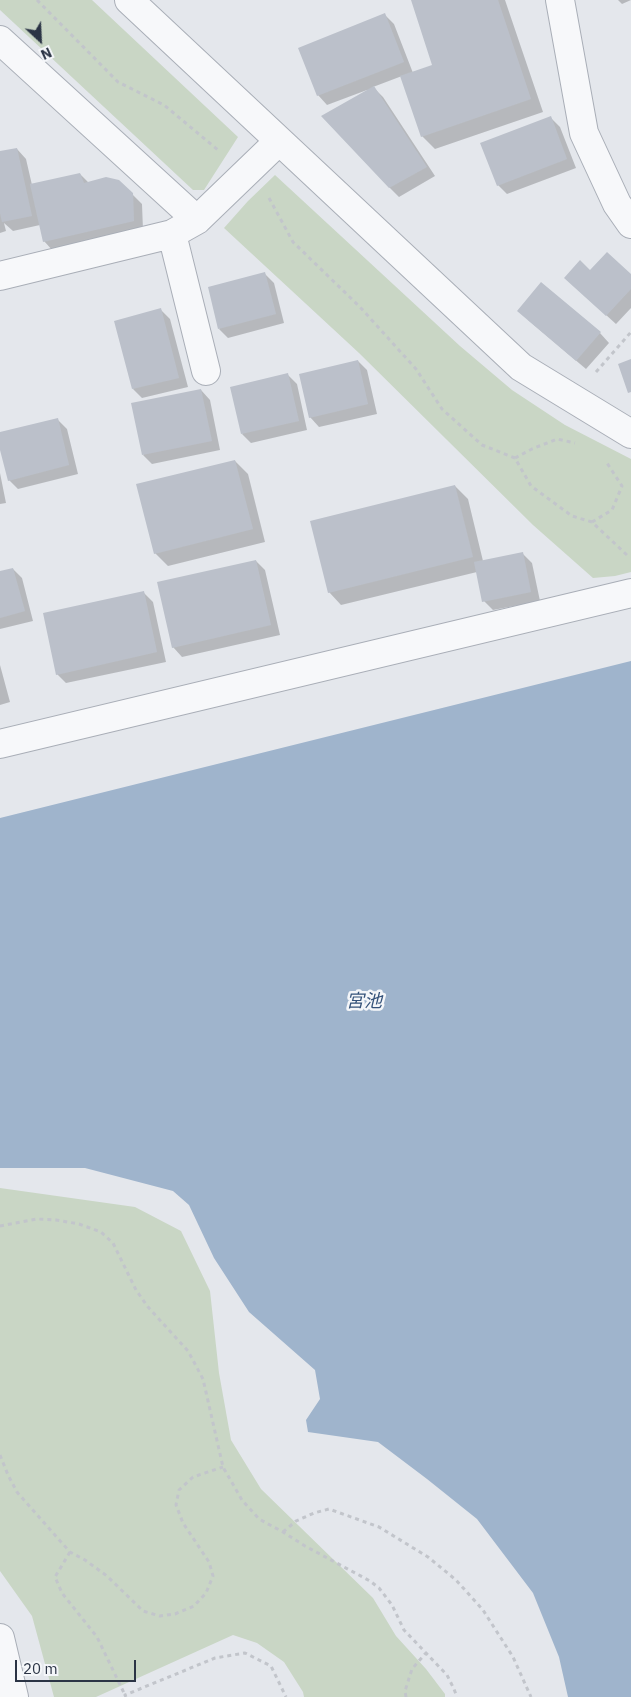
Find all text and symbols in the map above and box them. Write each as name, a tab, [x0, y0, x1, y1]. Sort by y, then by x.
north arrow	[15, 15, 65, 65]
text: N	[38, 43, 55, 64]
water label: 宮池	[346, 991, 382, 1013]
scale bar	[18, 1650, 139, 1682]
text: 20 m	[23, 1659, 58, 1678]

